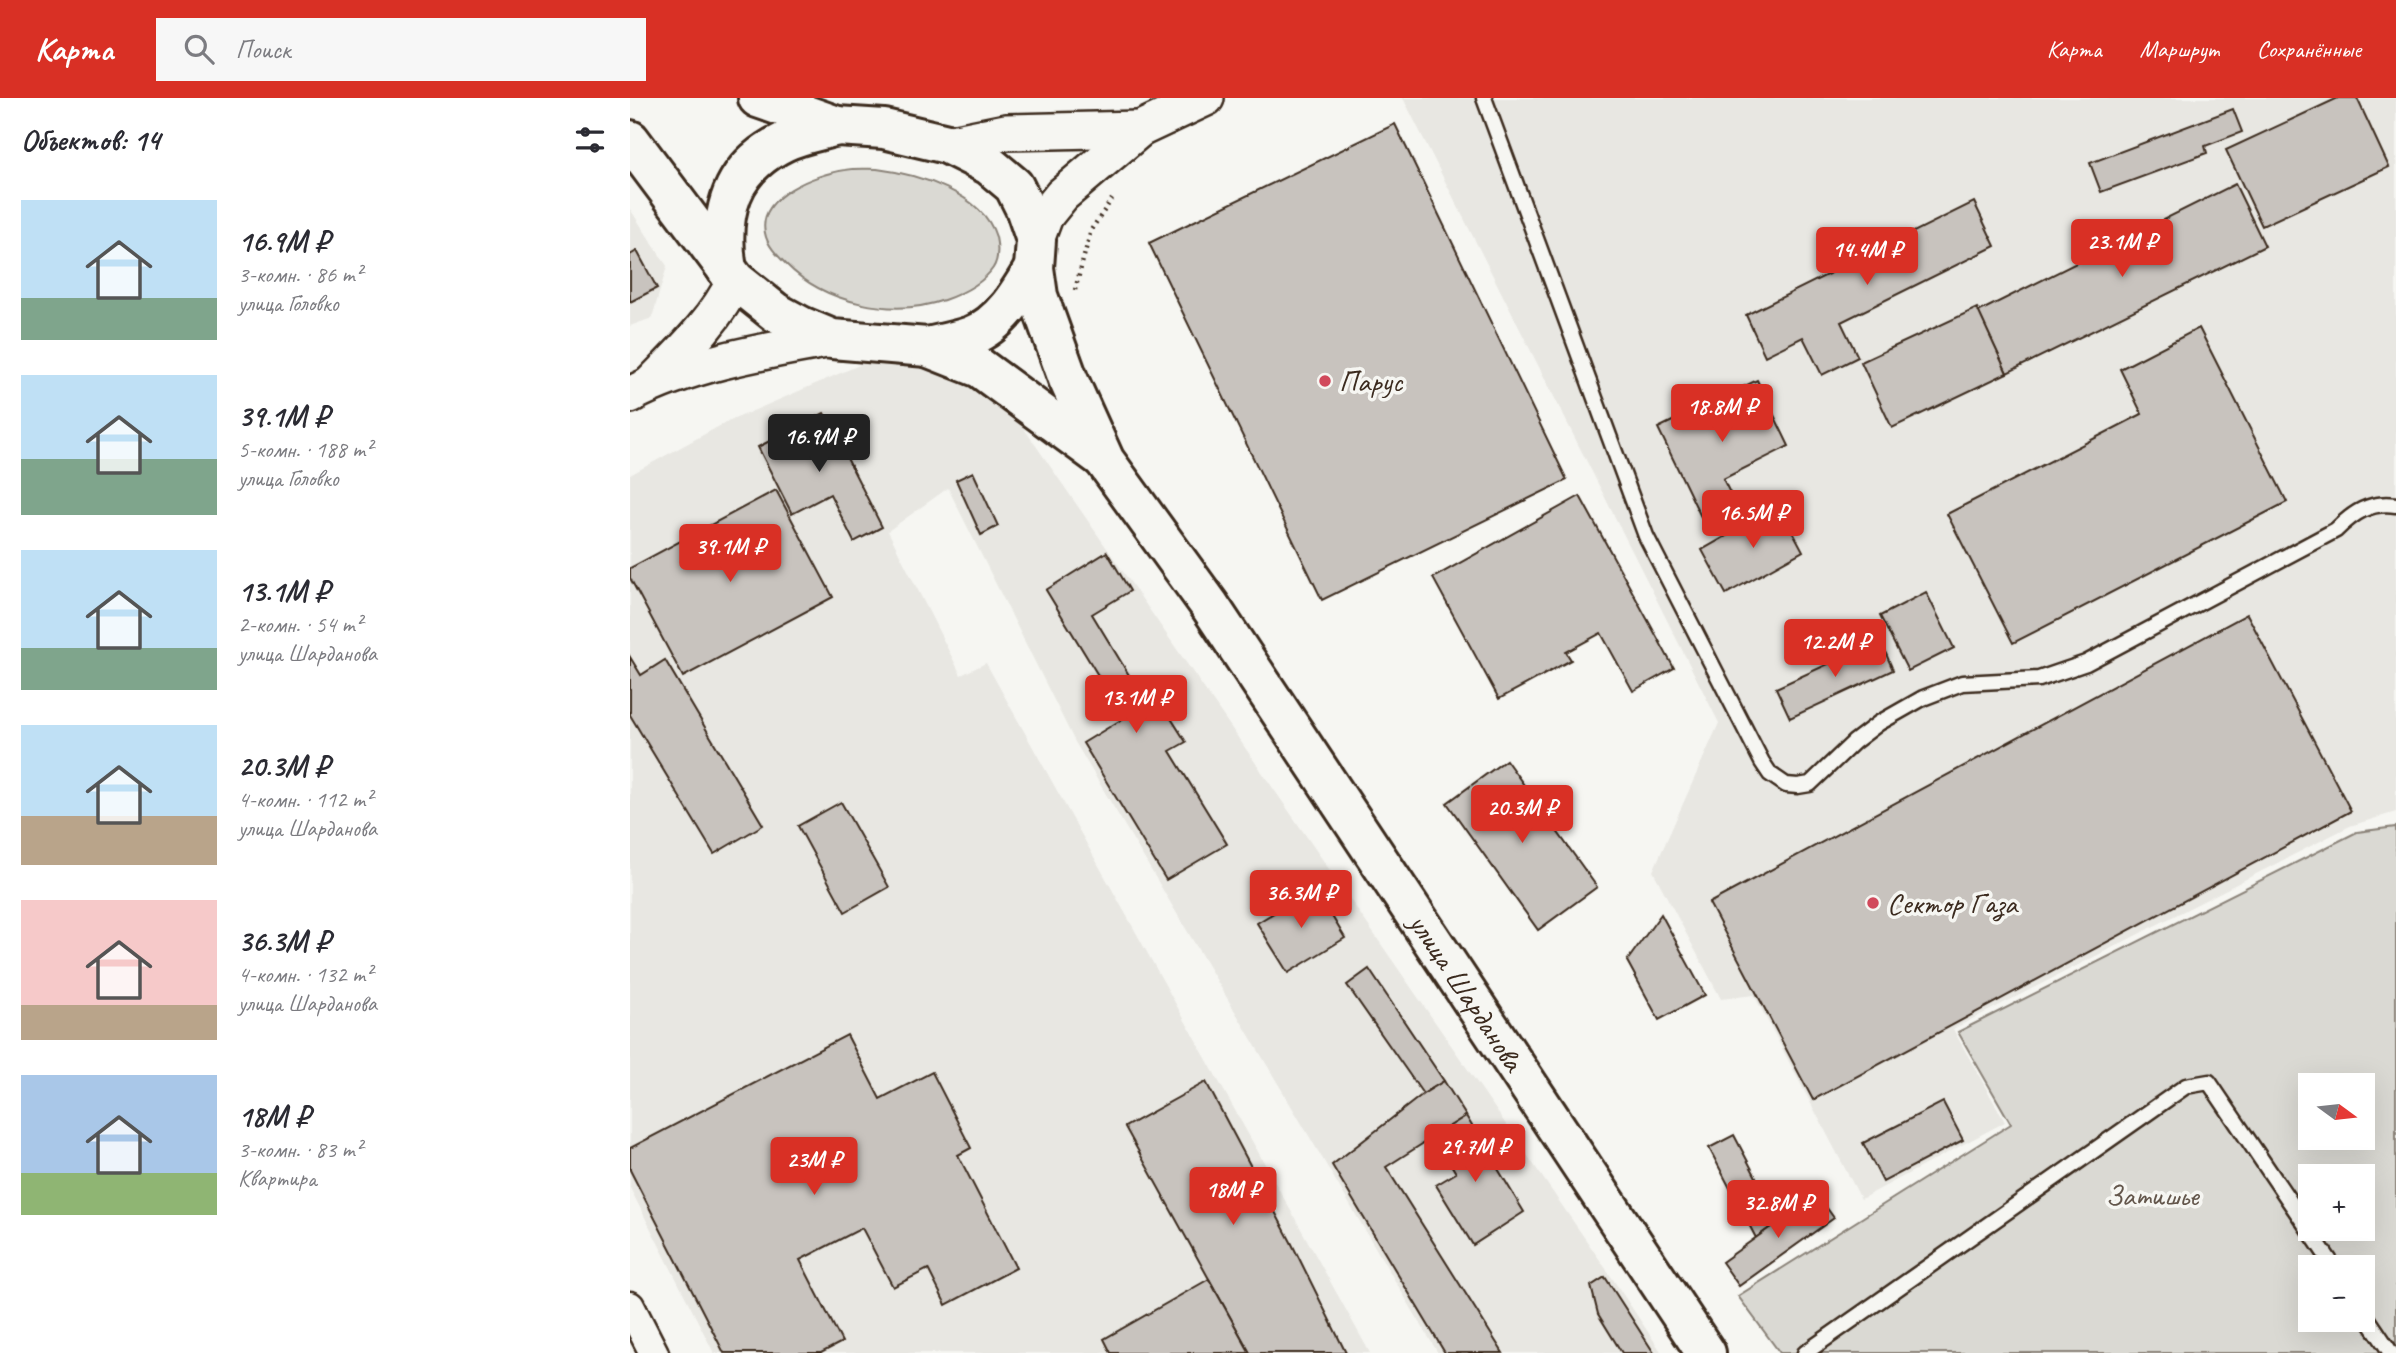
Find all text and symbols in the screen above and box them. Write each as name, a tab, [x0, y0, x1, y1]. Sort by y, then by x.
search box	[156, 18, 646, 81]
text: Карта	[35, 28, 114, 70]
icon: search	[180, 30, 218, 68]
text: Поиск	[236, 33, 290, 66]
text: Карта	[2047, 34, 2102, 64]
text: Маршрут	[2140, 34, 2219, 64]
text: Сохранённые	[2257, 34, 2361, 64]
text: Объектов: 14	[21, 121, 160, 159]
icon: filters	[571, 121, 609, 159]
pin: 23.1M ₽	[2057, 220, 2187, 279]
text: 16.9M ₽	[238, 222, 329, 260]
text: 23.1M ₽	[2087, 227, 2157, 256]
icon: home	[77, 228, 161, 312]
pin: 14.4M ₽	[1802, 228, 1932, 287]
text: 14.4M ₽	[1832, 235, 1902, 264]
text: 3-комн. · 86 m²	[238, 260, 362, 289]
text: улица Головко	[238, 289, 339, 318]
place label: Парус	[1339, 362, 1404, 400]
marker: Парус	[1317, 373, 1333, 389]
pin: 18.8M ₽	[1657, 384, 1787, 444]
text: 18.8M ₽	[1687, 392, 1757, 421]
text: 39.1M ₽	[238, 397, 329, 435]
icon: home	[77, 403, 161, 487]
pin: 16.9M ₽	[754, 414, 884, 474]
text: 16.9M ₽	[784, 422, 854, 451]
text: 5-комн. · 188 m²	[238, 435, 372, 464]
text: улица Головко	[238, 464, 339, 493]
pin: 16.5M ₽	[1688, 490, 1818, 550]
text: 16.5M ₽	[1718, 498, 1788, 527]
pin: 39.1M ₽	[665, 524, 795, 584]
text: 39.1M ₽	[695, 532, 765, 561]
text: 13.1M ₽	[238, 572, 329, 610]
icon: home	[77, 578, 161, 662]
text: 2-комн. · 54 m²	[238, 610, 362, 639]
pin: 12.2M ₽	[1770, 620, 1900, 679]
text: 12.2M ₽	[1800, 627, 1870, 656]
text: улица Шарданова	[238, 639, 377, 668]
pin: 13.1M ₽	[1071, 676, 1201, 735]
text: 13.1M ₽	[1101, 683, 1171, 712]
text: 20.3M ₽	[238, 747, 329, 785]
icon: home	[77, 753, 161, 837]
text: 4-комн. · 112 m²	[238, 785, 372, 814]
pin: 20.3M ₽	[1457, 786, 1587, 845]
text: 20.3M ₽	[1487, 793, 1557, 822]
text: улица Шарданова	[238, 814, 377, 843]
pin: 36.3M ₽	[1236, 870, 1366, 930]
text: 36.3M ₽	[1266, 878, 1336, 907]
place label: Сектор Газа	[1887, 884, 2019, 922]
marker: Сектор Газа	[1865, 895, 1881, 911]
street label: улица Шарданова	[1399, 905, 1533, 1080]
text: 36.3M ₽	[238, 922, 330, 960]
icon: home	[77, 928, 161, 1012]
text: 4-комн. · 132 m²	[238, 960, 372, 989]
text: улица Шарданова	[238, 989, 377, 1018]
north arrow	[2298, 1073, 2375, 1150]
map controls	[2298, 1073, 2375, 1332]
text: 18M ₽	[238, 1097, 310, 1135]
icon: home	[77, 1103, 161, 1187]
pin: 29.7M ₽	[1410, 1124, 1540, 1184]
text: 29.7M ₽	[1440, 1132, 1510, 1161]
text: 3-комн. · 83 m²	[238, 1135, 362, 1164]
pin: 23M ₽	[765, 1138, 863, 1197]
text: 23M ₽	[787, 1145, 841, 1174]
text: Квартира	[238, 1164, 316, 1193]
button: +	[2298, 1164, 2375, 1241]
pin: 18M ₽	[1184, 1168, 1282, 1227]
text: 18M ₽	[1206, 1175, 1260, 1204]
park label: Затишье	[2105, 1176, 2201, 1214]
pin: 32.8M ₽	[1713, 1180, 1843, 1240]
text: 32.8M ₽	[1743, 1188, 1813, 1217]
button: −	[2298, 1255, 2375, 1332]

